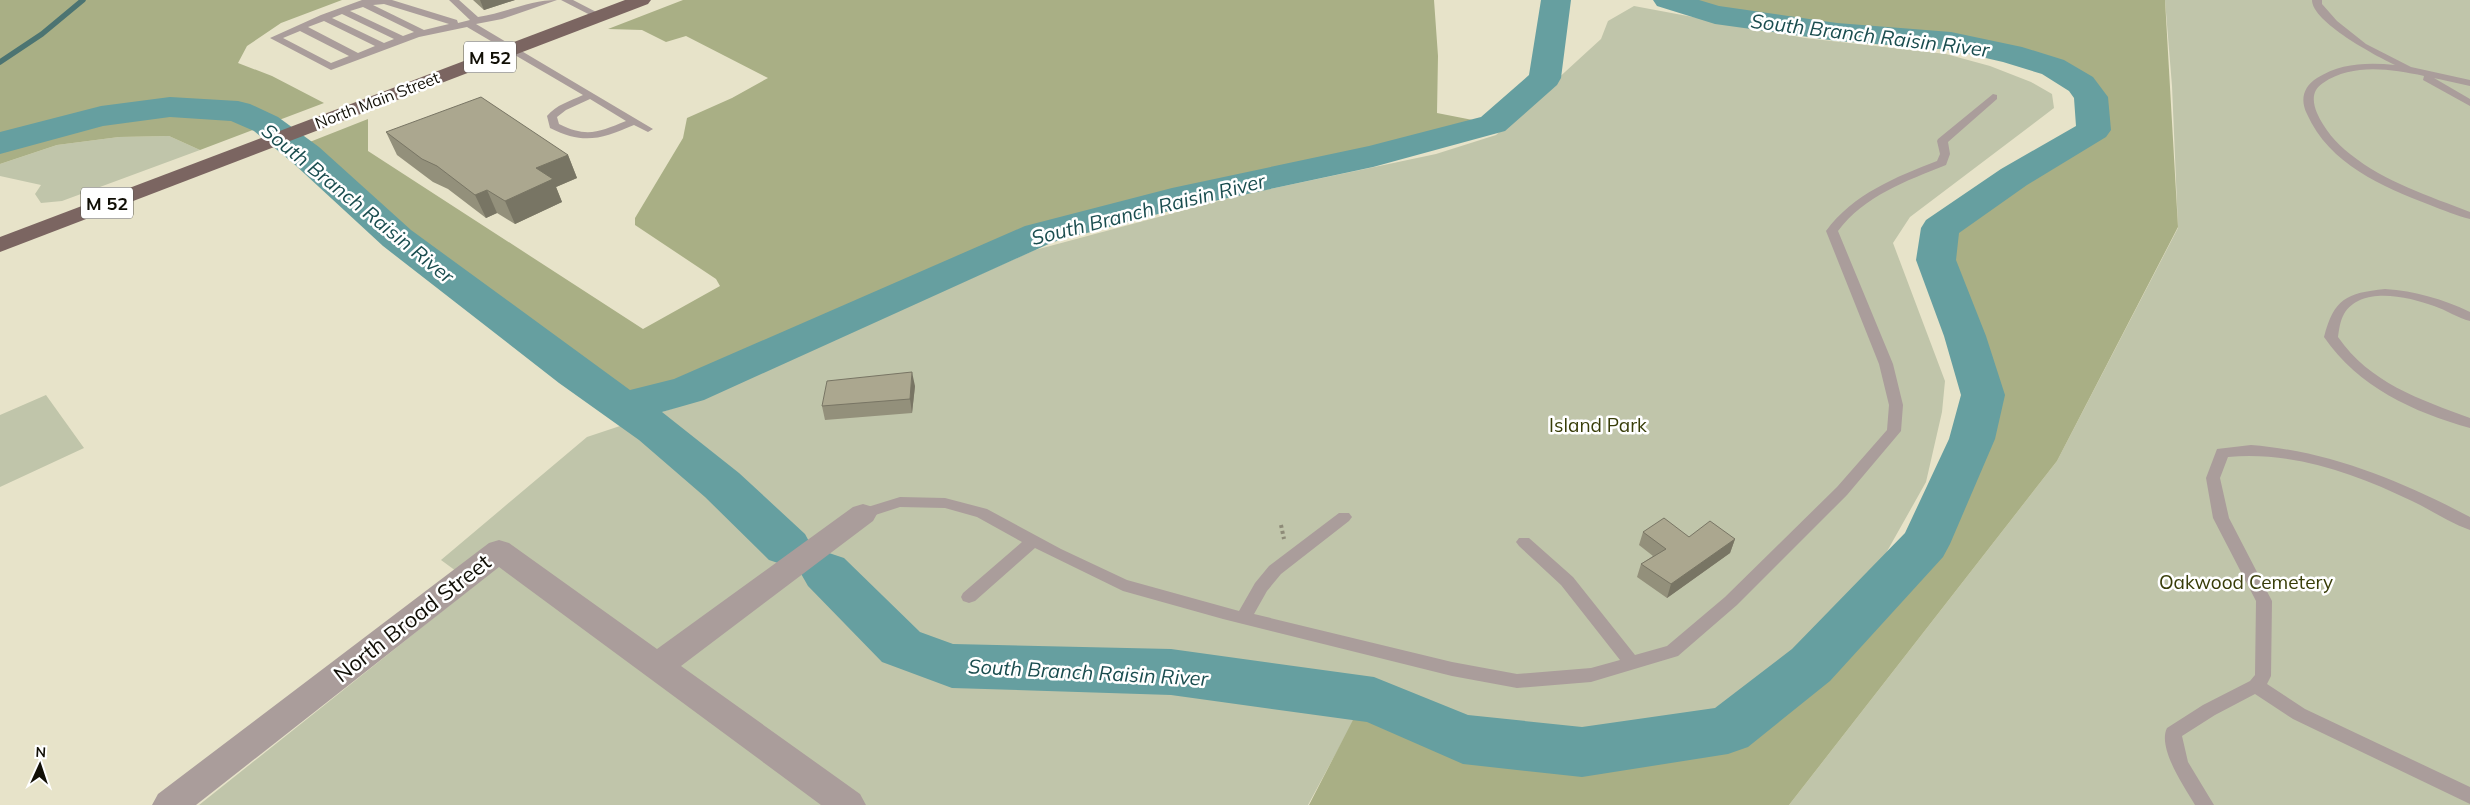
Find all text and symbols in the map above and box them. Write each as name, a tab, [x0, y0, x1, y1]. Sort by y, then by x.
water label: South Branch Raisin River	[1749, 8, 1991, 62]
road number: M 52	[464, 42, 516, 72]
street label: North Main Street	[312, 67, 442, 133]
water label: South Branch Raisin River	[257, 118, 460, 289]
water label: South Branch Raisin River	[1029, 168, 1268, 250]
road number: M 52	[81, 188, 133, 218]
park label: Island Park	[1549, 413, 1647, 437]
street label: North Broad Street	[328, 548, 497, 688]
park label: Oakwood Cemetery	[2159, 570, 2333, 594]
water label: South Branch Raisin River	[967, 653, 1209, 691]
north arrow	[15, 740, 65, 790]
text: N	[35, 743, 46, 761]

